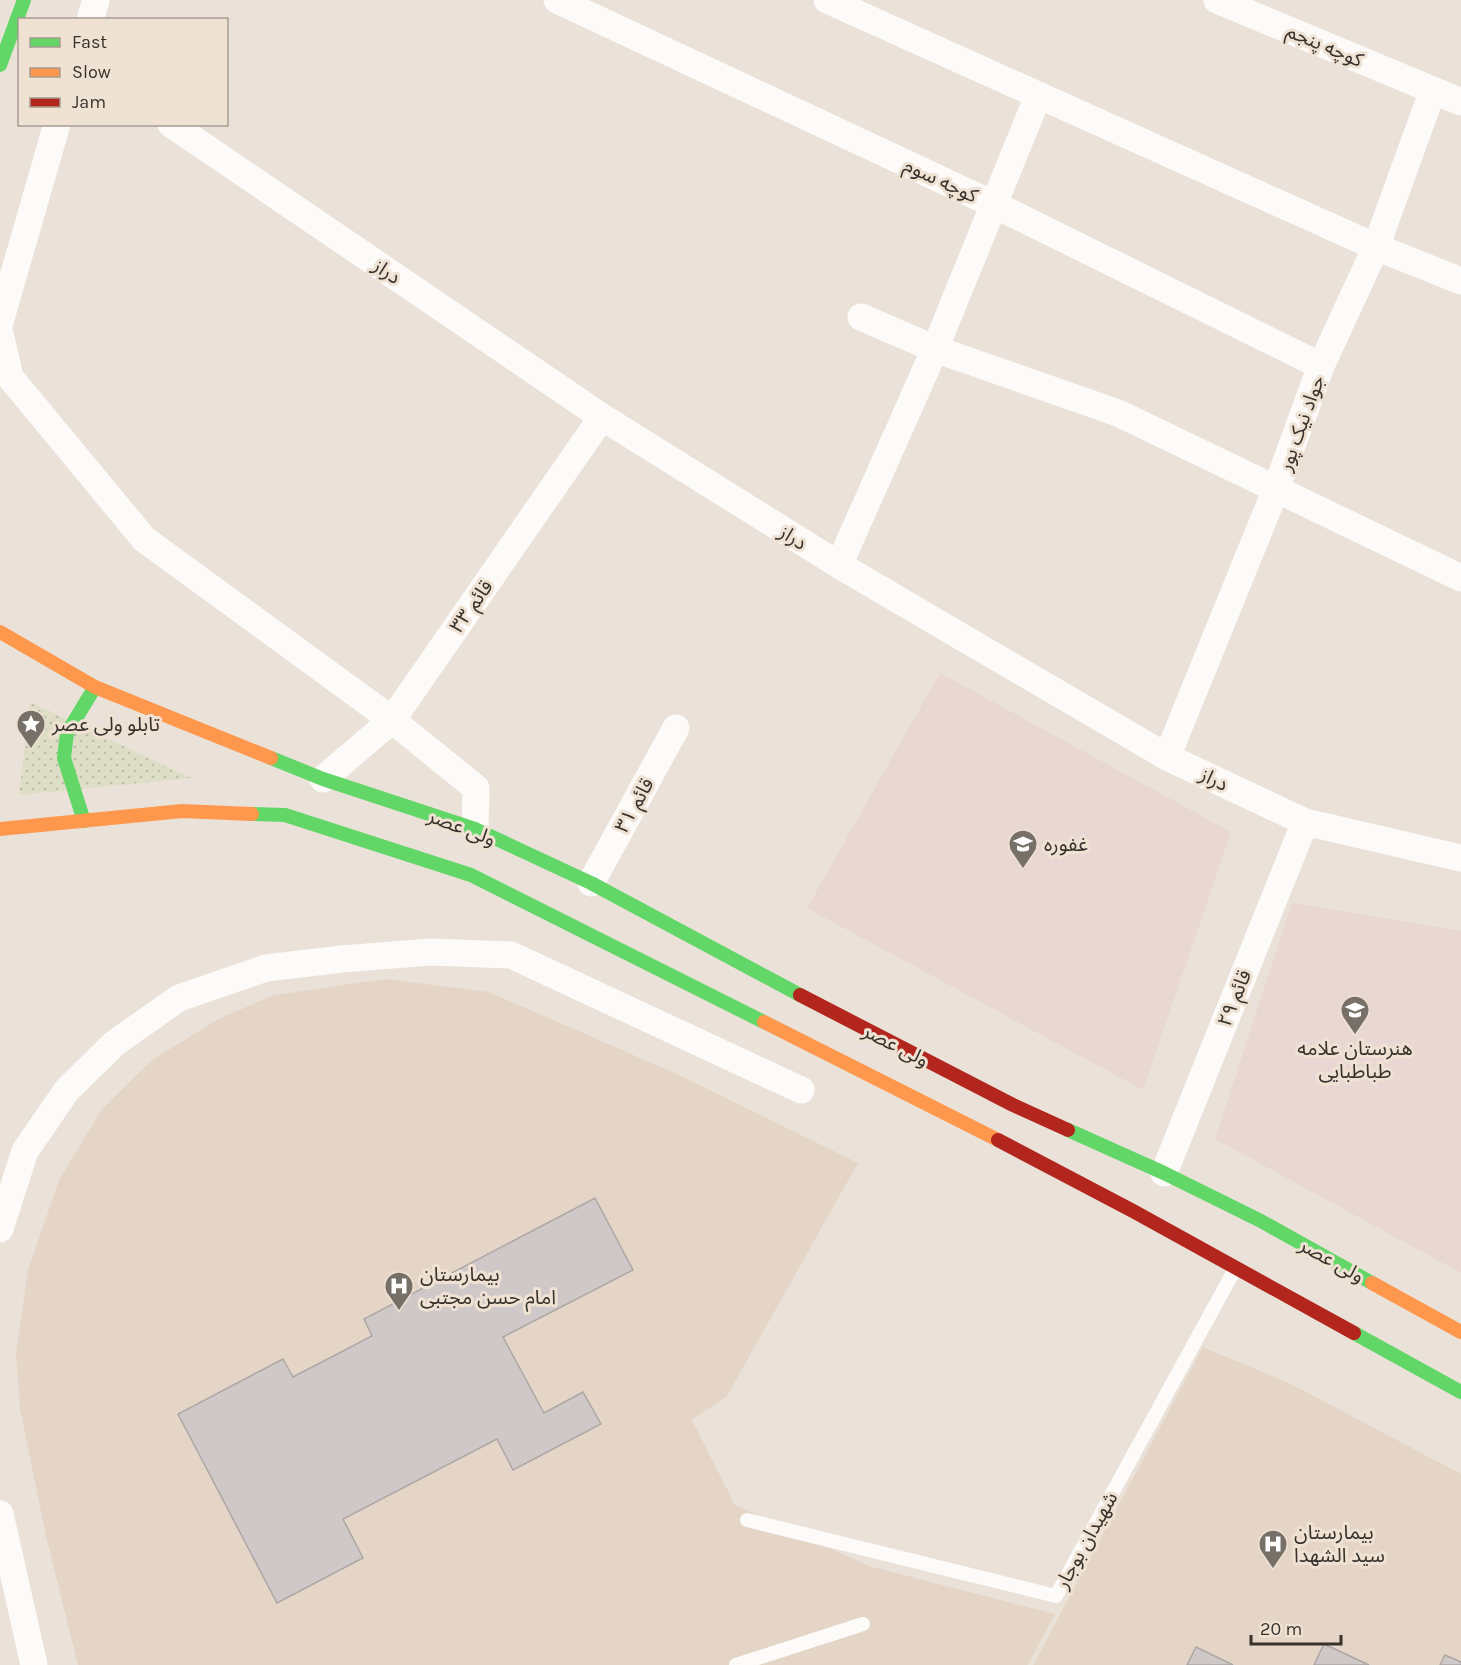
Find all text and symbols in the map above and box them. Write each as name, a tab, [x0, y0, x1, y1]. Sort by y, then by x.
legend	[18, 18, 228, 126]
street label: کوچه پنجم	[1282, 19, 1367, 75]
text: Fast	[72, 31, 107, 53]
text: Slow	[72, 61, 111, 83]
text: Jam	[72, 91, 106, 113]
street label: کوچه سوم	[899, 153, 982, 211]
street label: دراز	[368, 253, 405, 289]
street label: جواد نیک پور	[1273, 372, 1330, 475]
street label: دراز	[774, 520, 811, 555]
street label: قائم ۳۳	[445, 575, 500, 639]
place icon: تابلو ولی عصر	[15, 708, 47, 750]
place label: تابلو ولی عصر	[51, 713, 160, 736]
street label: دراز	[1195, 762, 1232, 796]
street label: قائم ۳۱	[610, 774, 661, 838]
street label: ولی عصر	[424, 804, 499, 851]
school or university icon: غفوره	[1007, 828, 1039, 870]
place label: غفوره	[1044, 833, 1088, 856]
street label: قائم ۲۹	[1213, 966, 1259, 1031]
school or university icon: هنرستان علامه طباطبایی	[1339, 994, 1371, 1036]
street label: ولی عصر	[858, 1019, 932, 1072]
place label: هنرستان علامه طباطبایی	[1297, 1037, 1413, 1083]
street label: ولی عصر	[1294, 1233, 1368, 1288]
place label: بیمارستان امام حسن مجتبی	[420, 1263, 556, 1312]
hospital icon: بیمارستان امام حسن مجتبی	[383, 1270, 415, 1312]
street label: شهیدان بوجار	[1050, 1488, 1122, 1593]
place label: بیمارستان سید الشهدا	[1294, 1521, 1385, 1567]
hospital icon: بیمارستان سید الشهدا	[1257, 1528, 1289, 1570]
scale bar	[1251, 1608, 1341, 1646]
text: 20 m	[1260, 1618, 1302, 1640]

